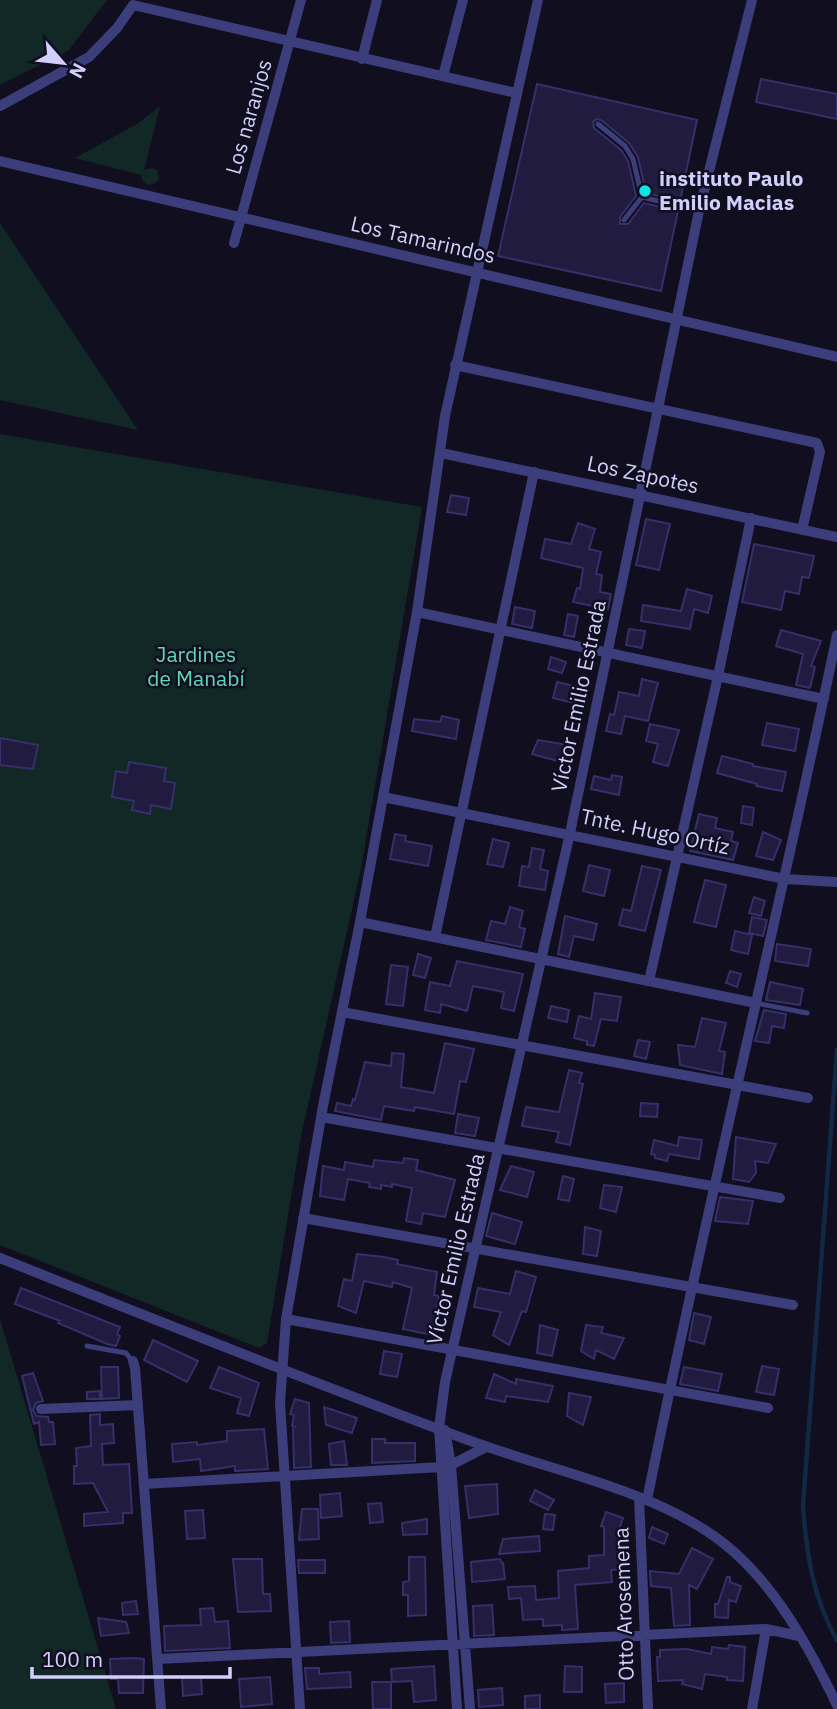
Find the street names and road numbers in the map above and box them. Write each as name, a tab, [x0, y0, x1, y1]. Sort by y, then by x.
street label: Los naranjos	[218, 56, 278, 177]
street label: Los Tamarindos	[348, 209, 498, 269]
street label: Los Zapotes	[585, 449, 702, 500]
street label: Víctor Emilio Estrada	[544, 597, 612, 794]
street label: Tnte. Hugo Ortíz	[578, 802, 732, 861]
street label: Víctor Emilio Estrada	[419, 1150, 491, 1347]
street label: Otto Arosemena	[606, 1527, 640, 1681]

